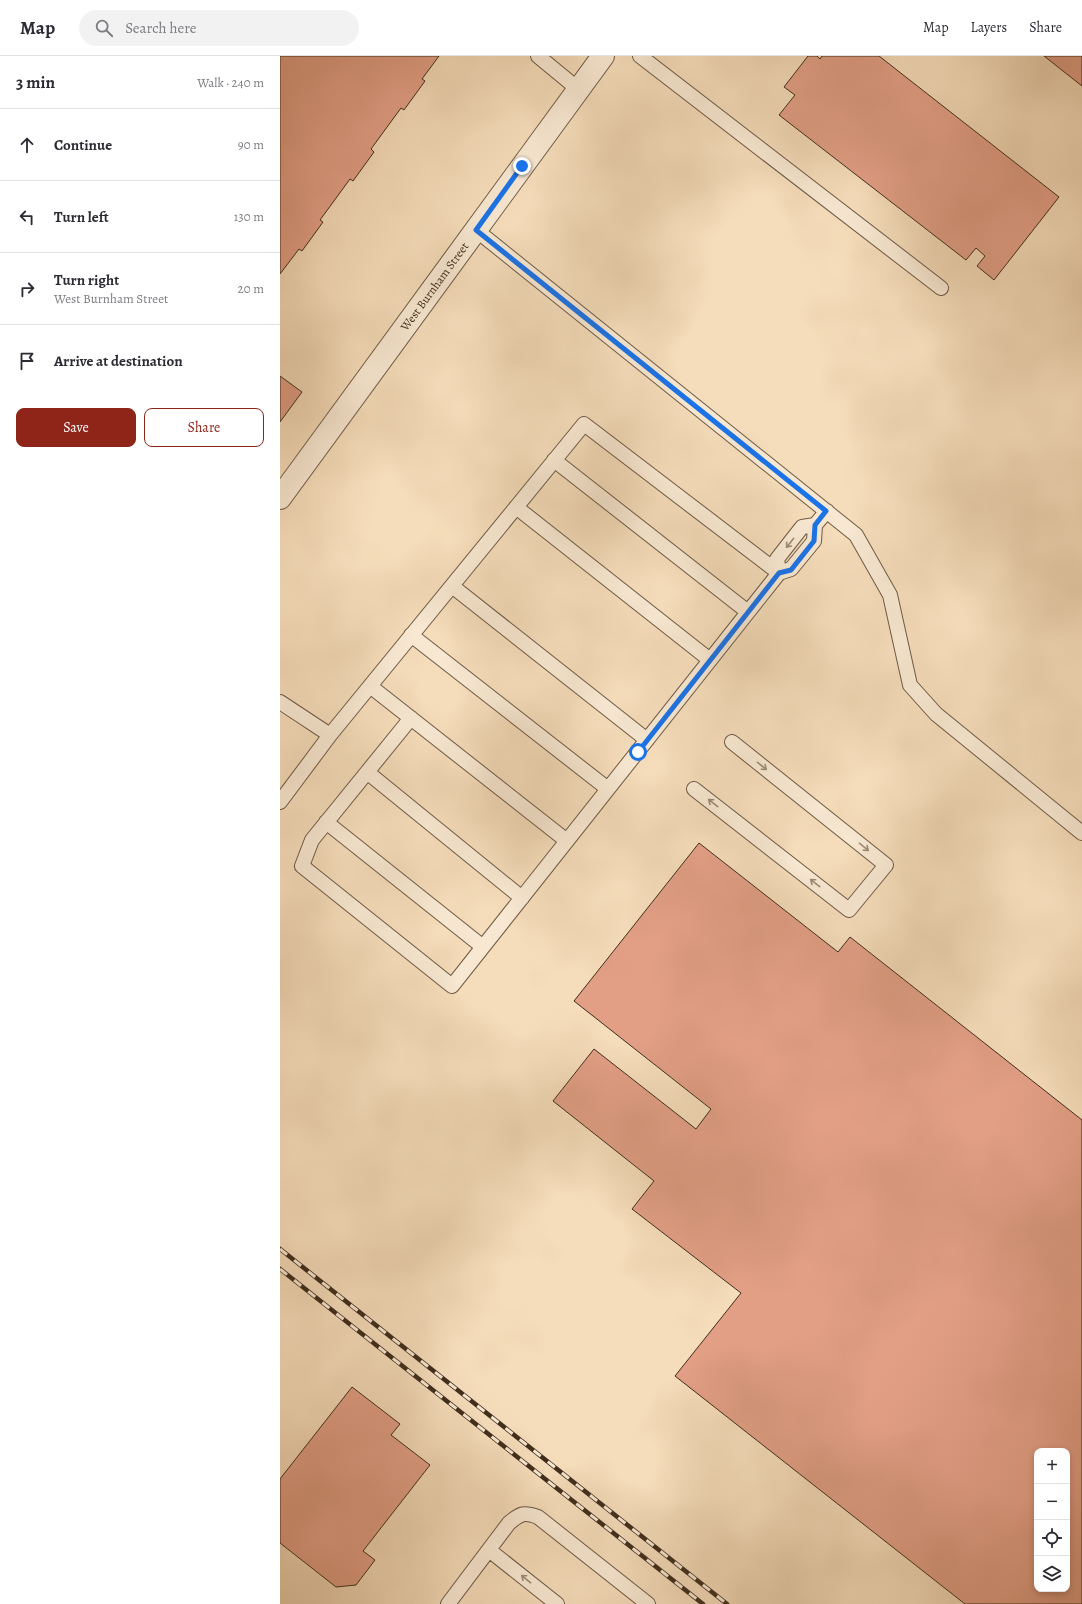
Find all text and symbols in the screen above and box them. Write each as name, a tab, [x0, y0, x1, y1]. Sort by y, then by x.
search box	[79, 10, 359, 46]
text: Map	[20, 15, 55, 41]
icon: search	[93, 17, 115, 39]
text: Search here	[125, 18, 197, 38]
text: Map	[923, 18, 949, 37]
text: Layers	[971, 18, 1007, 37]
text: Share	[1029, 18, 1062, 37]
text: 3 min	[16, 71, 55, 94]
text: Walk · 240 m	[197, 74, 264, 91]
icon: ahead	[16, 134, 38, 156]
text: Continue	[54, 135, 112, 155]
text: 90 m	[238, 136, 264, 153]
route end	[513, 157, 531, 175]
icon: left	[16, 206, 38, 228]
text: Turn left	[54, 207, 109, 227]
text: 130 m	[234, 208, 264, 225]
street label: West Burnham Street	[396, 239, 472, 335]
text: Turn right	[54, 270, 119, 290]
icon: right	[16, 278, 38, 300]
text: 20 m	[238, 280, 264, 297]
text: West Burnham Street	[54, 290, 168, 307]
icon: arrive	[16, 350, 38, 372]
text: Arrive at destination	[54, 351, 183, 371]
button: Save	[16, 408, 136, 447]
button: Share	[144, 408, 264, 447]
one-way arrow	[785, 538, 794, 549]
route start	[629, 743, 647, 761]
one-way arrow	[757, 762, 768, 770]
one-way arrow	[707, 799, 718, 807]
one-way arrow	[858, 843, 869, 852]
one-way arrow	[810, 879, 821, 888]
map controls	[1034, 1448, 1070, 1592]
button: +	[1034, 1448, 1070, 1484]
button: −	[1034, 1484, 1070, 1520]
button: locate	[1034, 1520, 1070, 1556]
button: layers	[1034, 1556, 1070, 1592]
one-way arrow	[521, 1575, 532, 1584]

